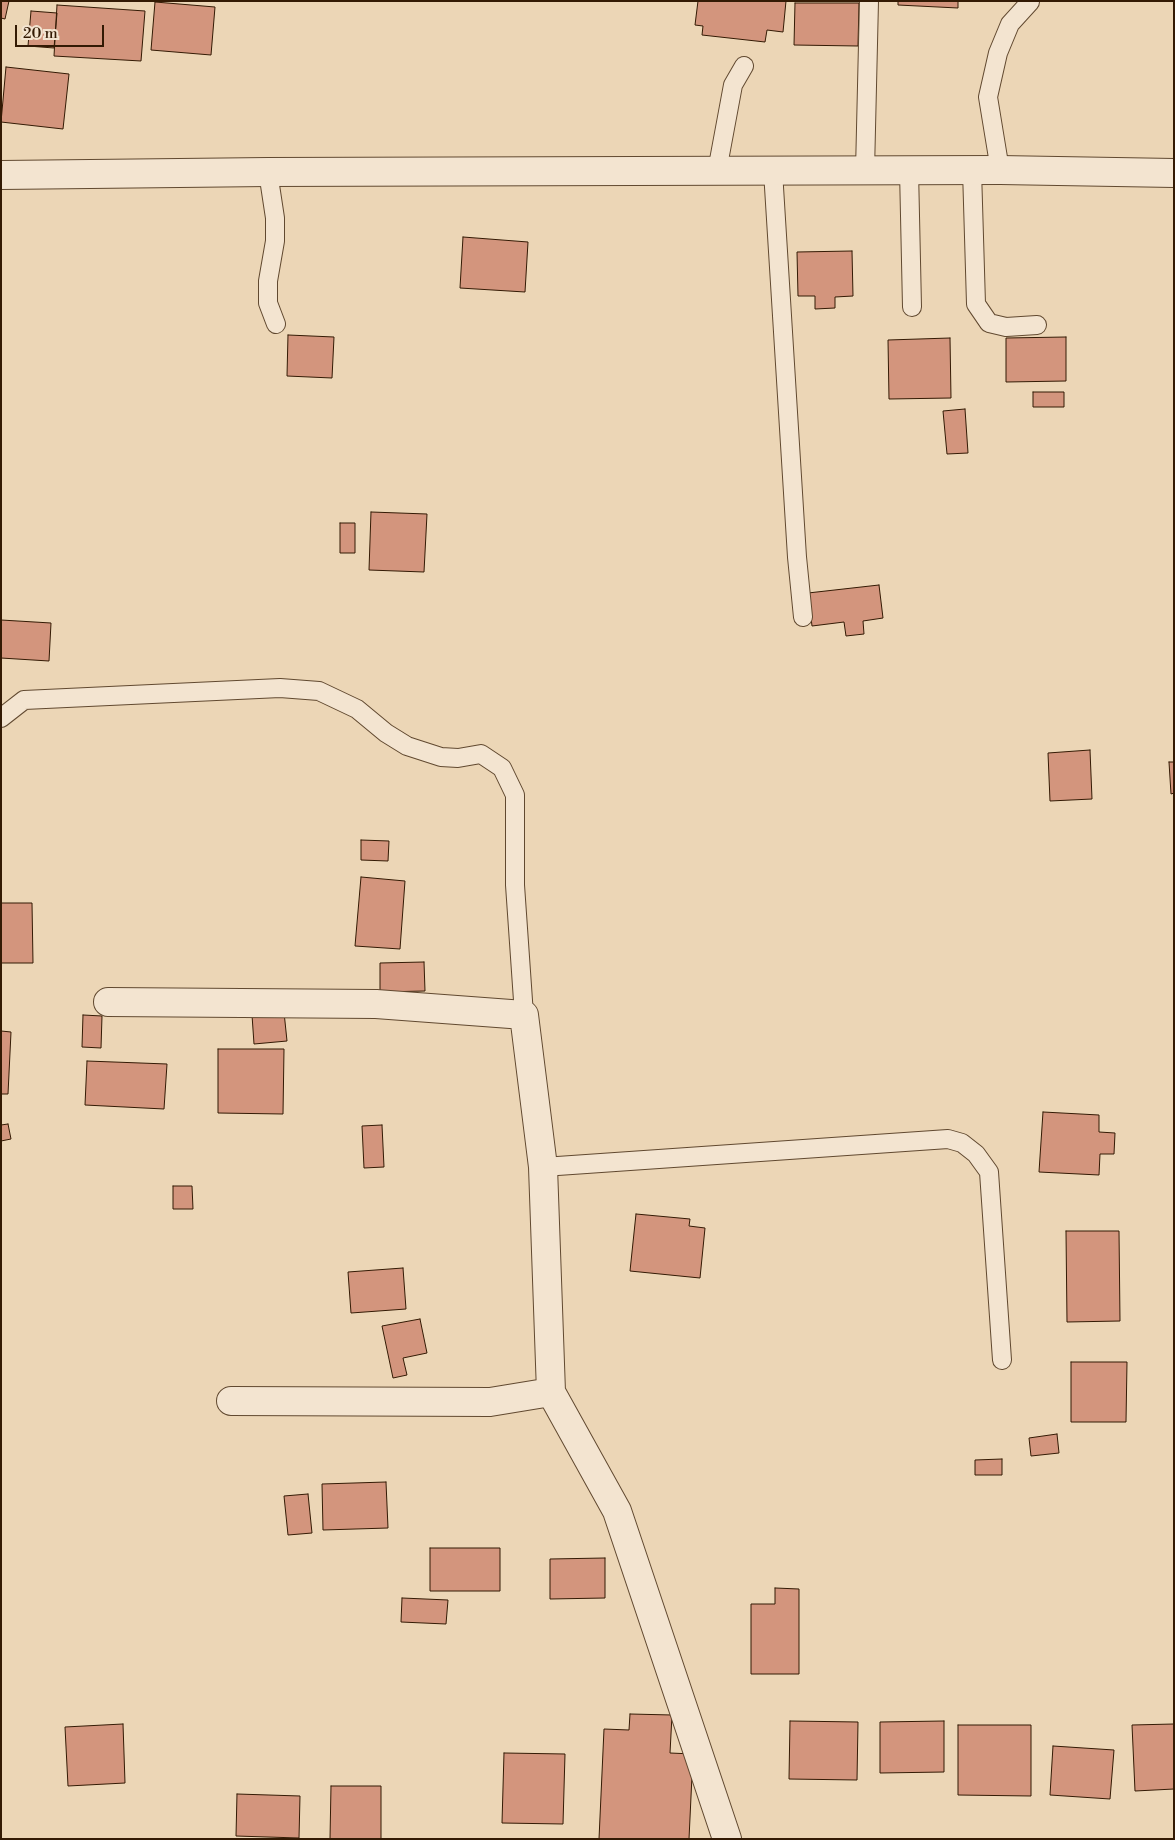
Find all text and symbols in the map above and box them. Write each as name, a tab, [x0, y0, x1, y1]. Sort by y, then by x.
scale bar	[18, 15, 106, 47]
text: 20 m	[23, 24, 58, 43]

